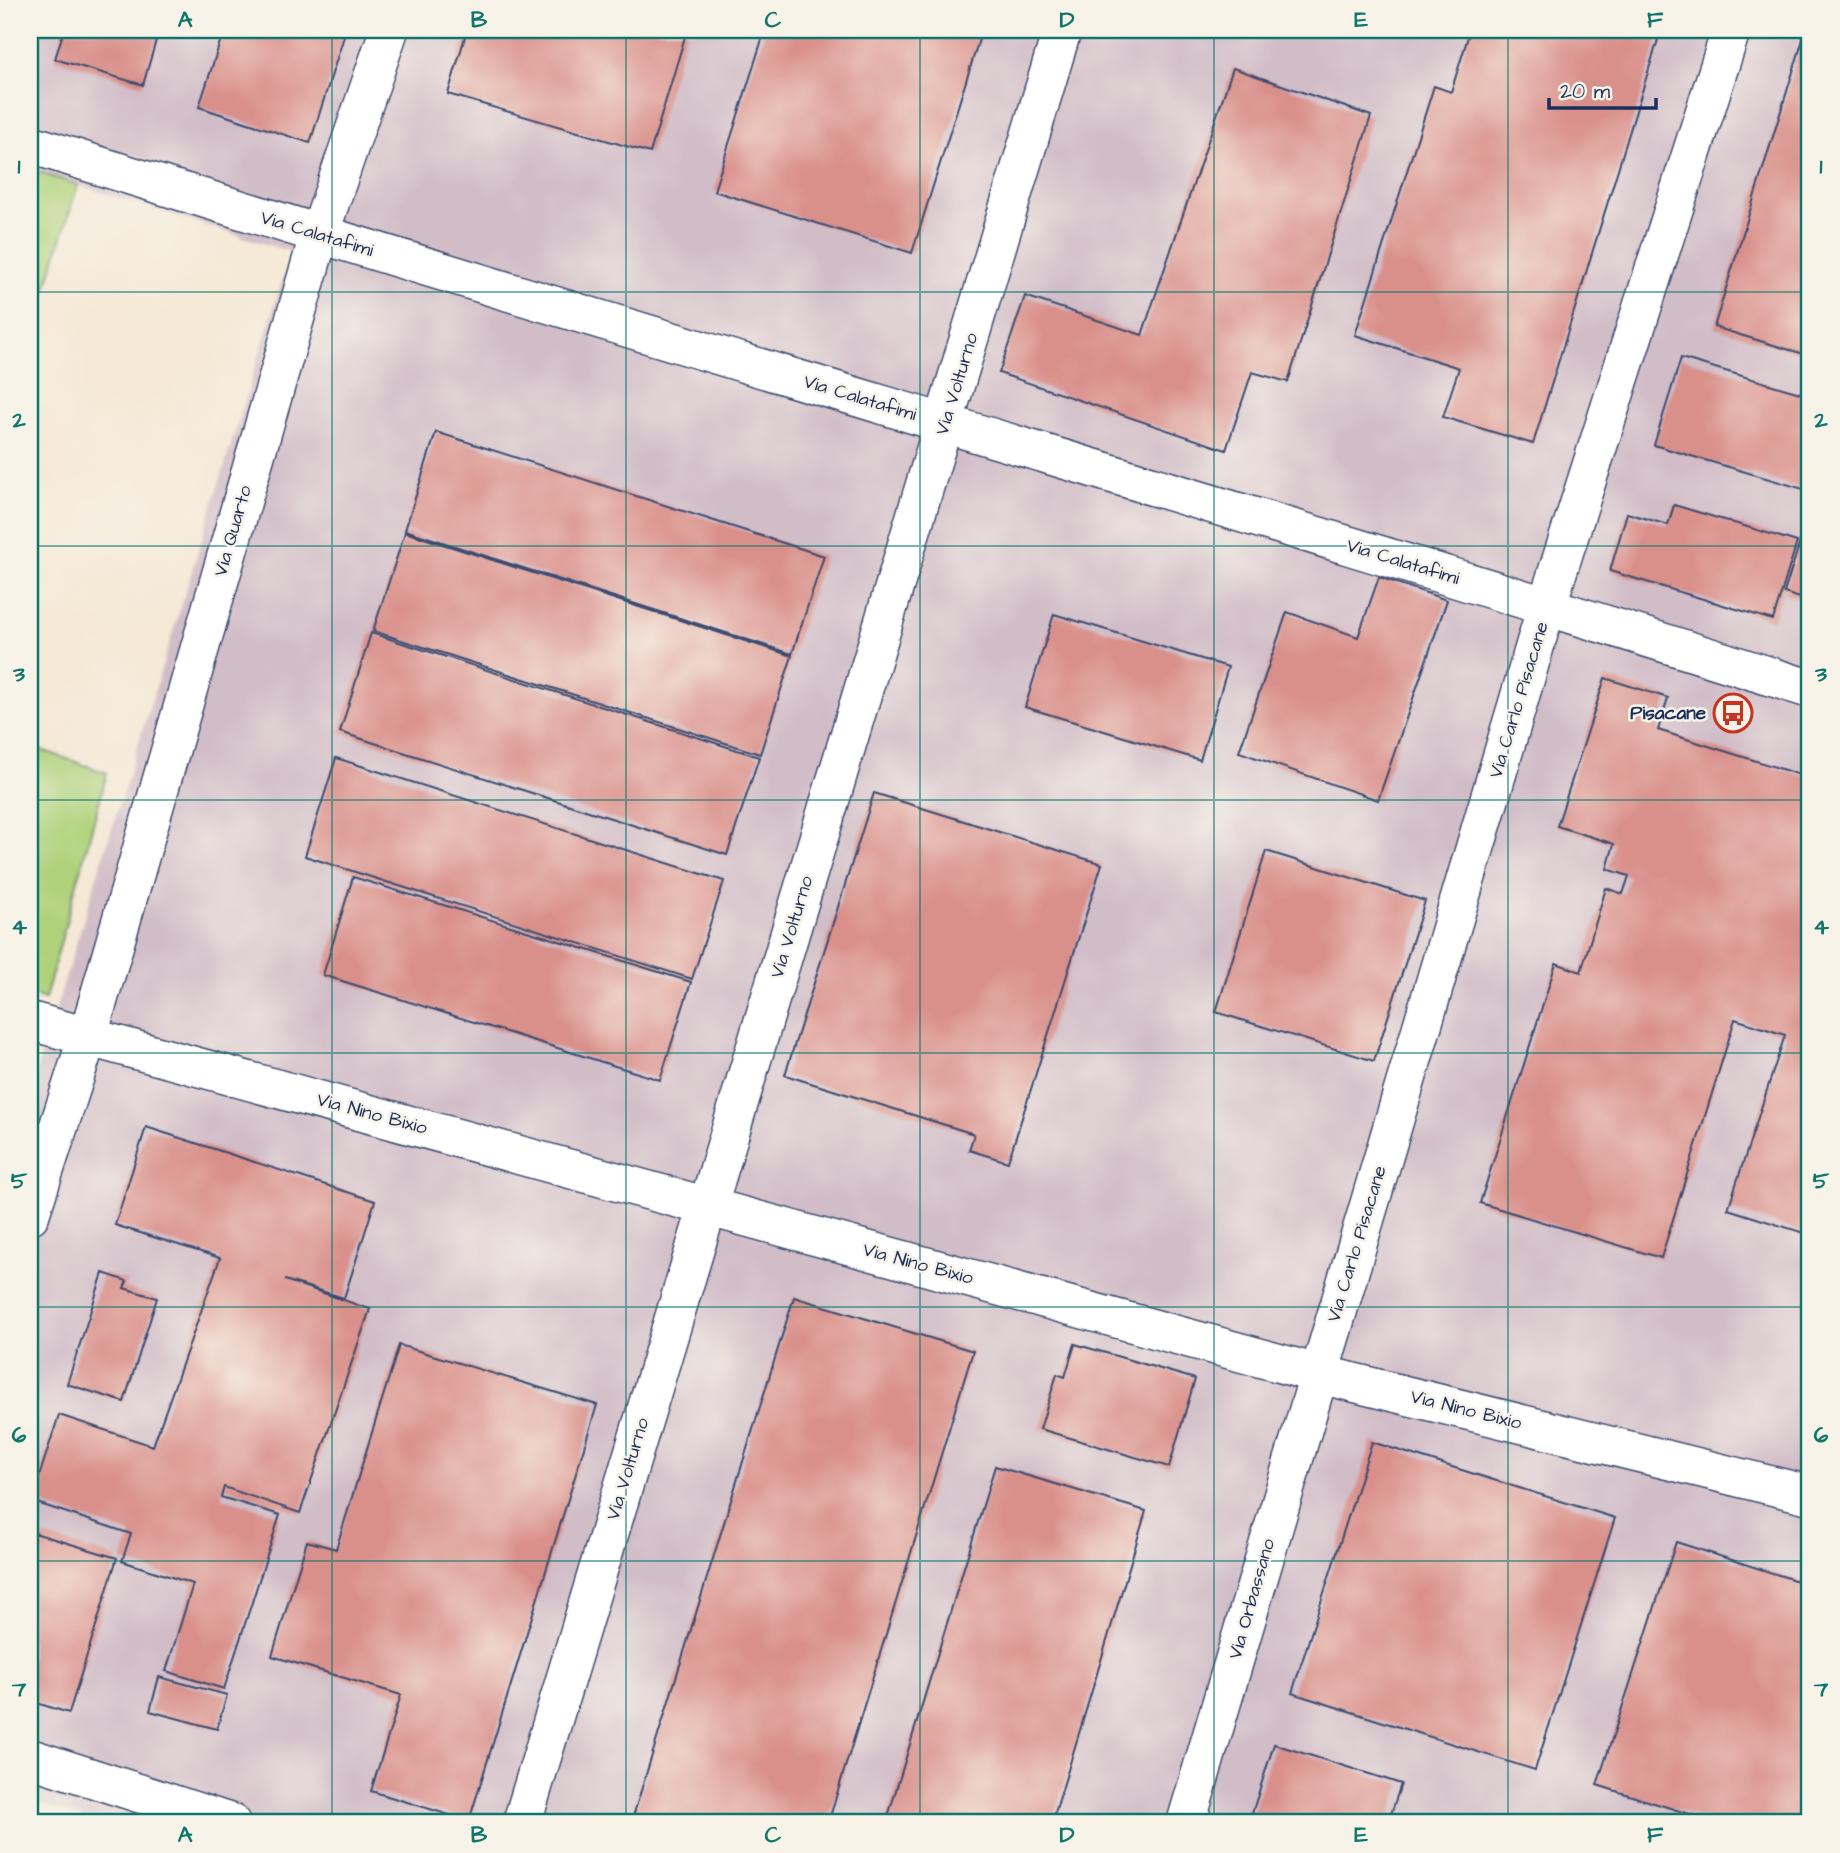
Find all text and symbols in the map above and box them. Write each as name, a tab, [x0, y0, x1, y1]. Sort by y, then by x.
text: A	[178, 4, 193, 36]
text: B	[471, 4, 488, 36]
text: C	[765, 4, 782, 36]
text: D	[1060, 4, 1075, 36]
text: E	[1354, 4, 1368, 36]
text: F	[1647, 4, 1664, 36]
scale bar	[1549, 66, 1656, 110]
text: 20 m	[1560, 77, 1611, 106]
text: 1	[18, 150, 21, 182]
text: 1	[1820, 150, 1823, 182]
street label: Via Calatafimi	[257, 204, 377, 264]
street label: Via Volturno	[929, 329, 985, 438]
street label: Via Calatafimi	[800, 368, 920, 428]
text: 2	[11, 404, 26, 436]
text: 2	[1813, 404, 1828, 436]
street label: Via Quarto	[207, 482, 259, 580]
street label: Via Calatafimi	[1343, 532, 1463, 592]
street label: Via Carlo Pisacane	[1482, 618, 1556, 782]
text: 3	[12, 658, 25, 690]
text: 3	[1814, 658, 1827, 690]
bus stop icon: Pisacane	[1712, 692, 1754, 734]
place label: Pisacane	[1630, 700, 1707, 727]
street label: Via Volturno	[764, 872, 820, 981]
text: 4	[11, 911, 27, 943]
text: 4	[1813, 911, 1829, 943]
street label: Via Nino Bixio	[314, 1086, 431, 1142]
street label: Via Carlo Pisacane	[1320, 1162, 1394, 1326]
text: 5	[11, 1165, 28, 1197]
text: 5	[1813, 1165, 1830, 1197]
street label: Via Nino Bixio	[860, 1236, 977, 1292]
street label: Via Nino Bixio	[1408, 1383, 1525, 1437]
street label: Via Volturno	[600, 1414, 656, 1523]
text: 6	[12, 1419, 27, 1451]
text: 6	[1814, 1419, 1829, 1451]
street label: Via Orbassano	[1222, 1535, 1282, 1663]
text: 7	[11, 1673, 27, 1705]
text: 7	[1813, 1673, 1829, 1705]
text: A	[178, 1819, 193, 1851]
text: B	[471, 1819, 488, 1851]
text: C	[765, 1819, 782, 1851]
text: D	[1060, 1819, 1075, 1851]
text: E	[1354, 1819, 1368, 1851]
text: F	[1647, 1819, 1664, 1851]

